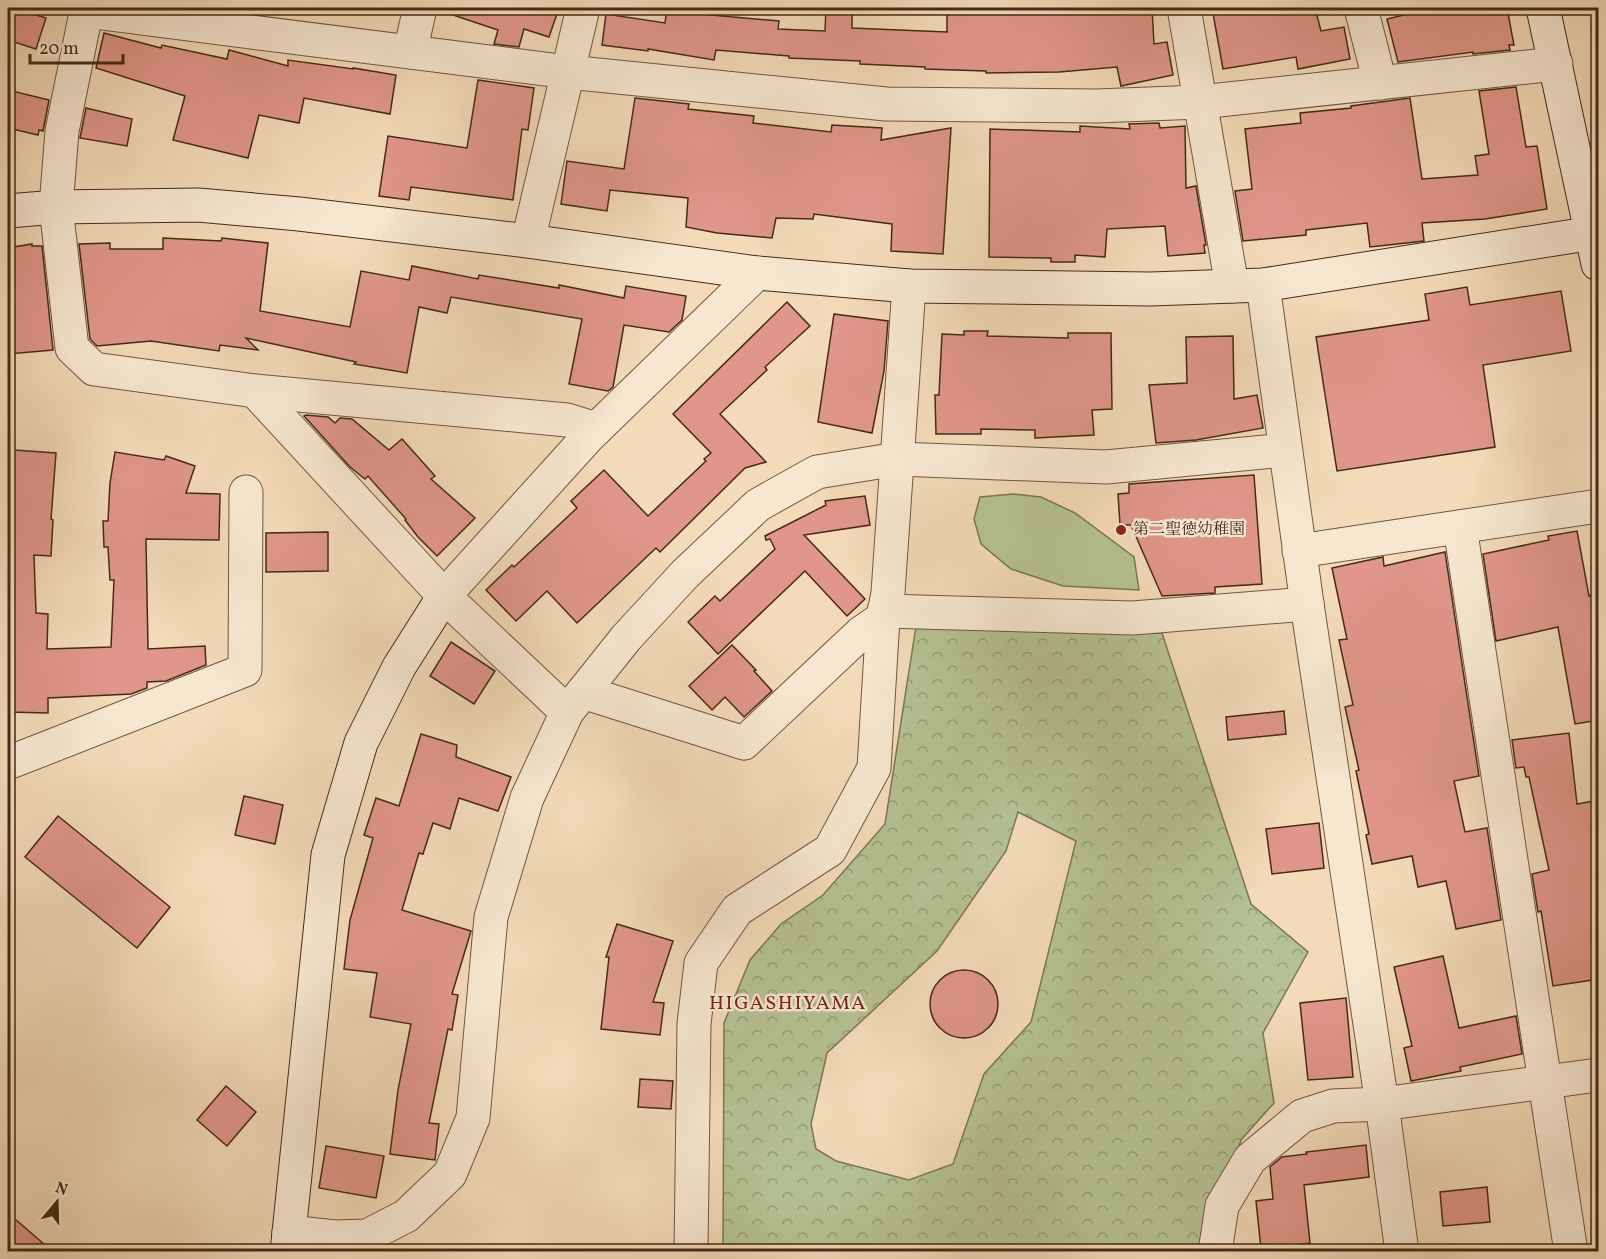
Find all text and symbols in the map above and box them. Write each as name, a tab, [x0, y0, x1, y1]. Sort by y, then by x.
scale bar	[30, 27, 123, 65]
text: 20 m	[39, 37, 79, 62]
place label: 第二聖徳幼稚園	[1133, 519, 1245, 541]
marker: 第二聖徳幼稚園	[1114, 523, 1128, 537]
district label: HIGASHIYAMA	[709, 990, 867, 1018]
north arrow	[27, 1172, 87, 1232]
text: N	[52, 1177, 71, 1202]

